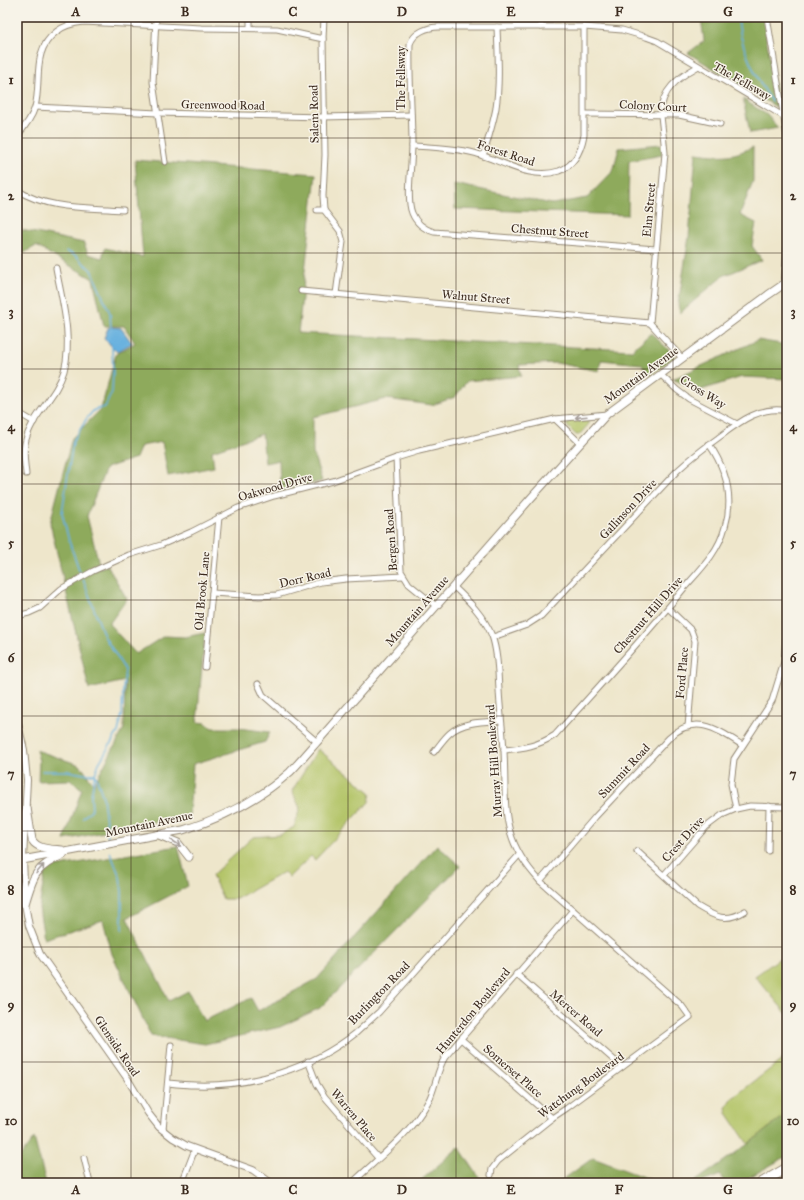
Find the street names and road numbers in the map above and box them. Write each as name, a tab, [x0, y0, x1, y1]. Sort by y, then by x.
street label: The Fellsway	[394, 46, 408, 110]
street label: The Fellsway	[711, 59, 774, 103]
street label: Salem Road	[306, 85, 322, 143]
street label: Greenwood Road	[181, 97, 265, 113]
street label: Colony Court	[619, 97, 688, 115]
street label: Forest Road	[475, 137, 537, 169]
street label: Elm Street	[640, 182, 658, 238]
street label: Chestnut Street	[511, 221, 590, 241]
street label: Walnut Street	[441, 287, 512, 307]
street label: Mountain Avenue	[601, 343, 681, 407]
street label: Cross Way	[677, 372, 729, 412]
street label: Oakwood Drive	[236, 470, 314, 504]
street label: Gallinson Drive	[596, 476, 660, 542]
street label: Bergen Road	[382, 508, 401, 572]
street label: Old Brook Lane	[192, 551, 212, 631]
street label: Dorr Road	[278, 565, 332, 591]
street label: Mountain Avenue	[383, 573, 451, 649]
street label: Chestnut Hill Drive	[610, 573, 686, 657]
street label: Ford Place	[673, 647, 691, 699]
street label: Murray Hill Boulevard	[483, 704, 505, 818]
street label: Summit Road	[595, 741, 653, 801]
street label: Mountain Avenue	[104, 808, 194, 840]
street label: Crest Drive	[659, 813, 707, 865]
street label: Burlington Road	[345, 958, 413, 1028]
street label: Hunterdon Boulevard	[433, 965, 513, 1057]
street label: Mercer Road	[547, 987, 605, 1039]
street label: Glenside Road	[92, 1013, 142, 1079]
street label: Somerset Place	[480, 1041, 546, 1101]
street label: Watchung Boulevard	[535, 1049, 627, 1122]
street label: Warren Place	[328, 1086, 380, 1144]

